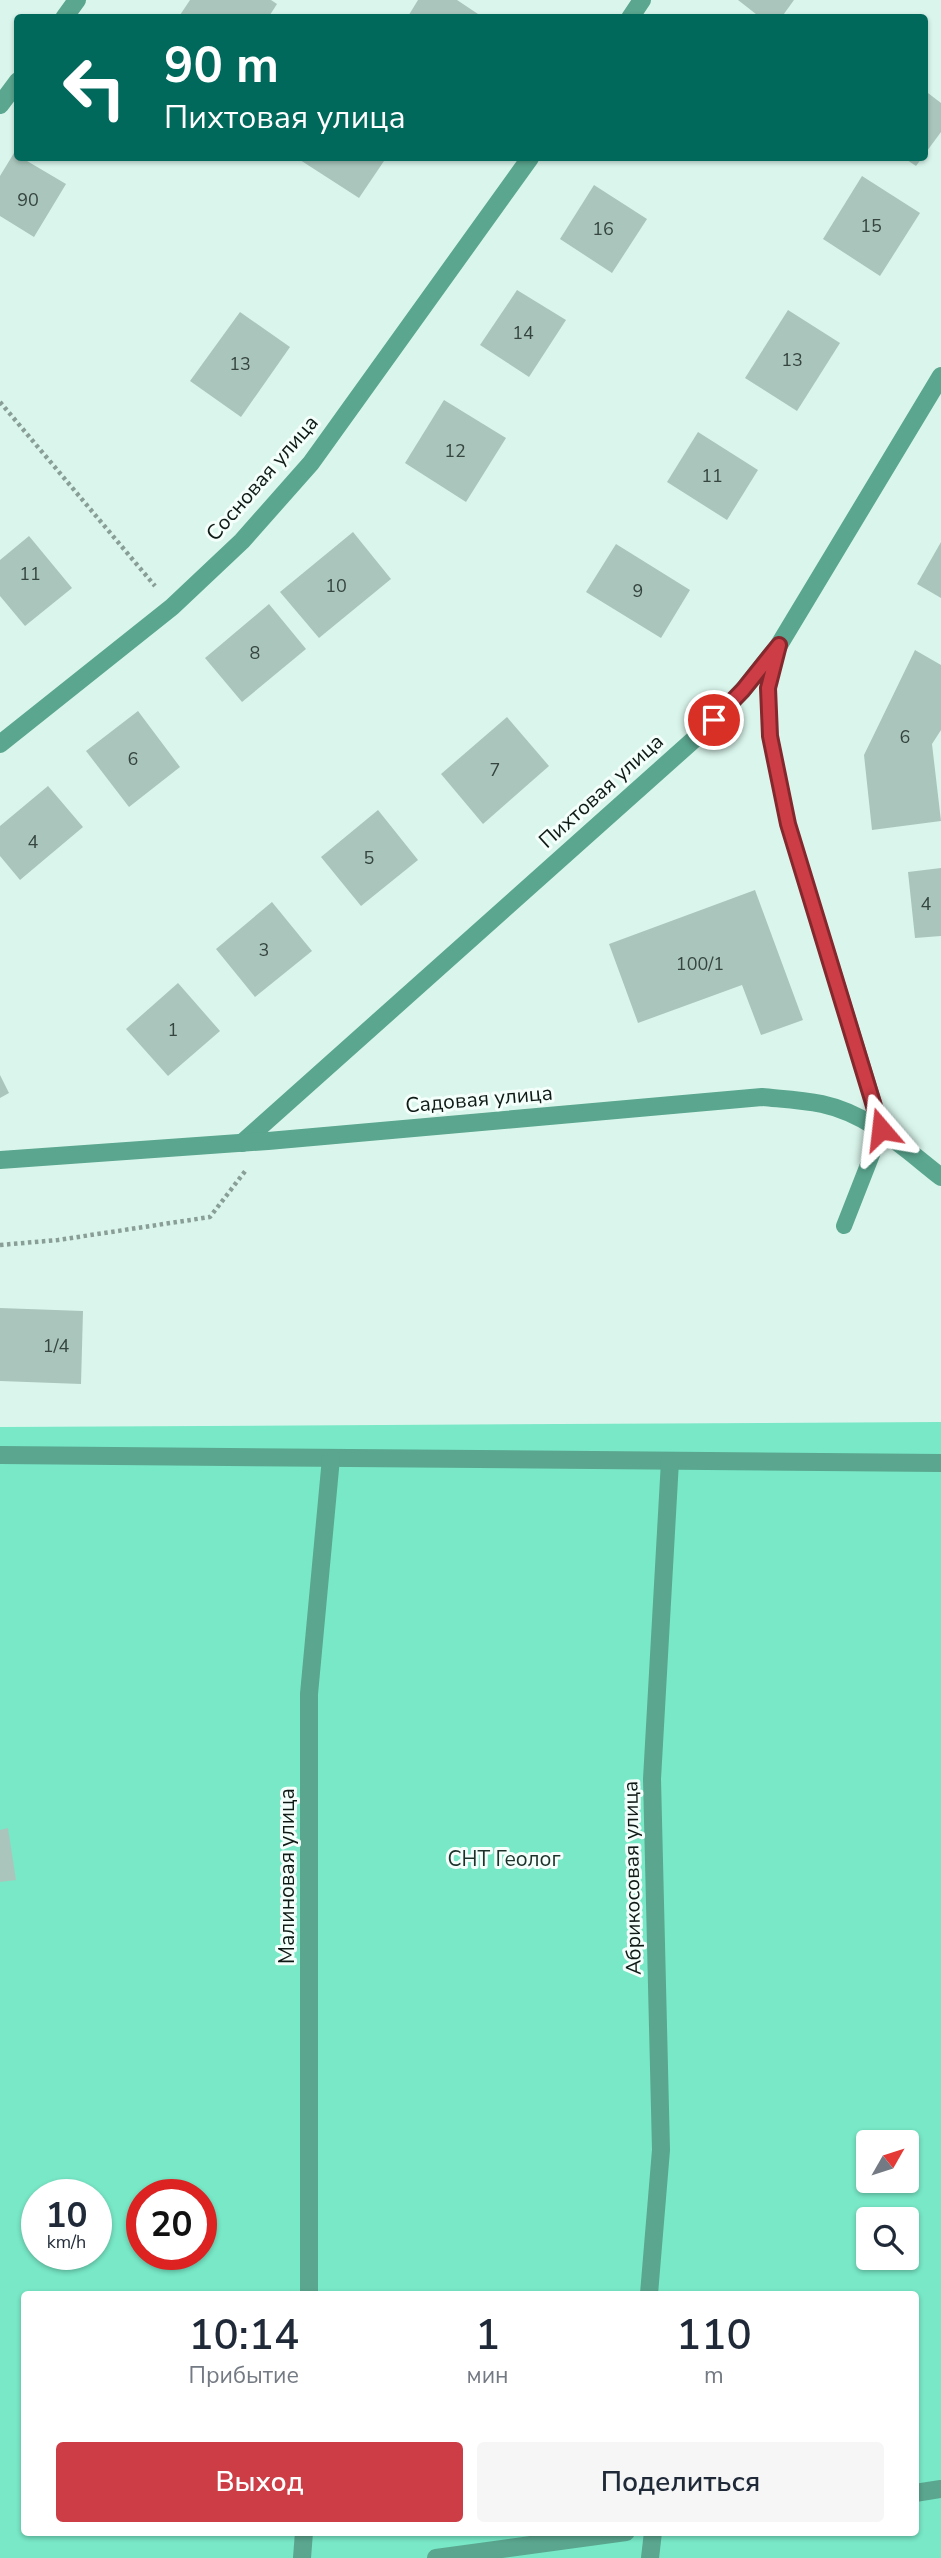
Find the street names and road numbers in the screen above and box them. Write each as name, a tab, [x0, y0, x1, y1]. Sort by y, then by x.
street label: Сосновая улица	[200, 409, 324, 547]
street label: Пихтовая улица	[533, 728, 669, 854]
street label: Садовая улица	[404, 1079, 554, 1119]
street label: Абрикосовая улица	[616, 1781, 648, 1975]
street label: Малиновая улица	[273, 1788, 301, 1964]

